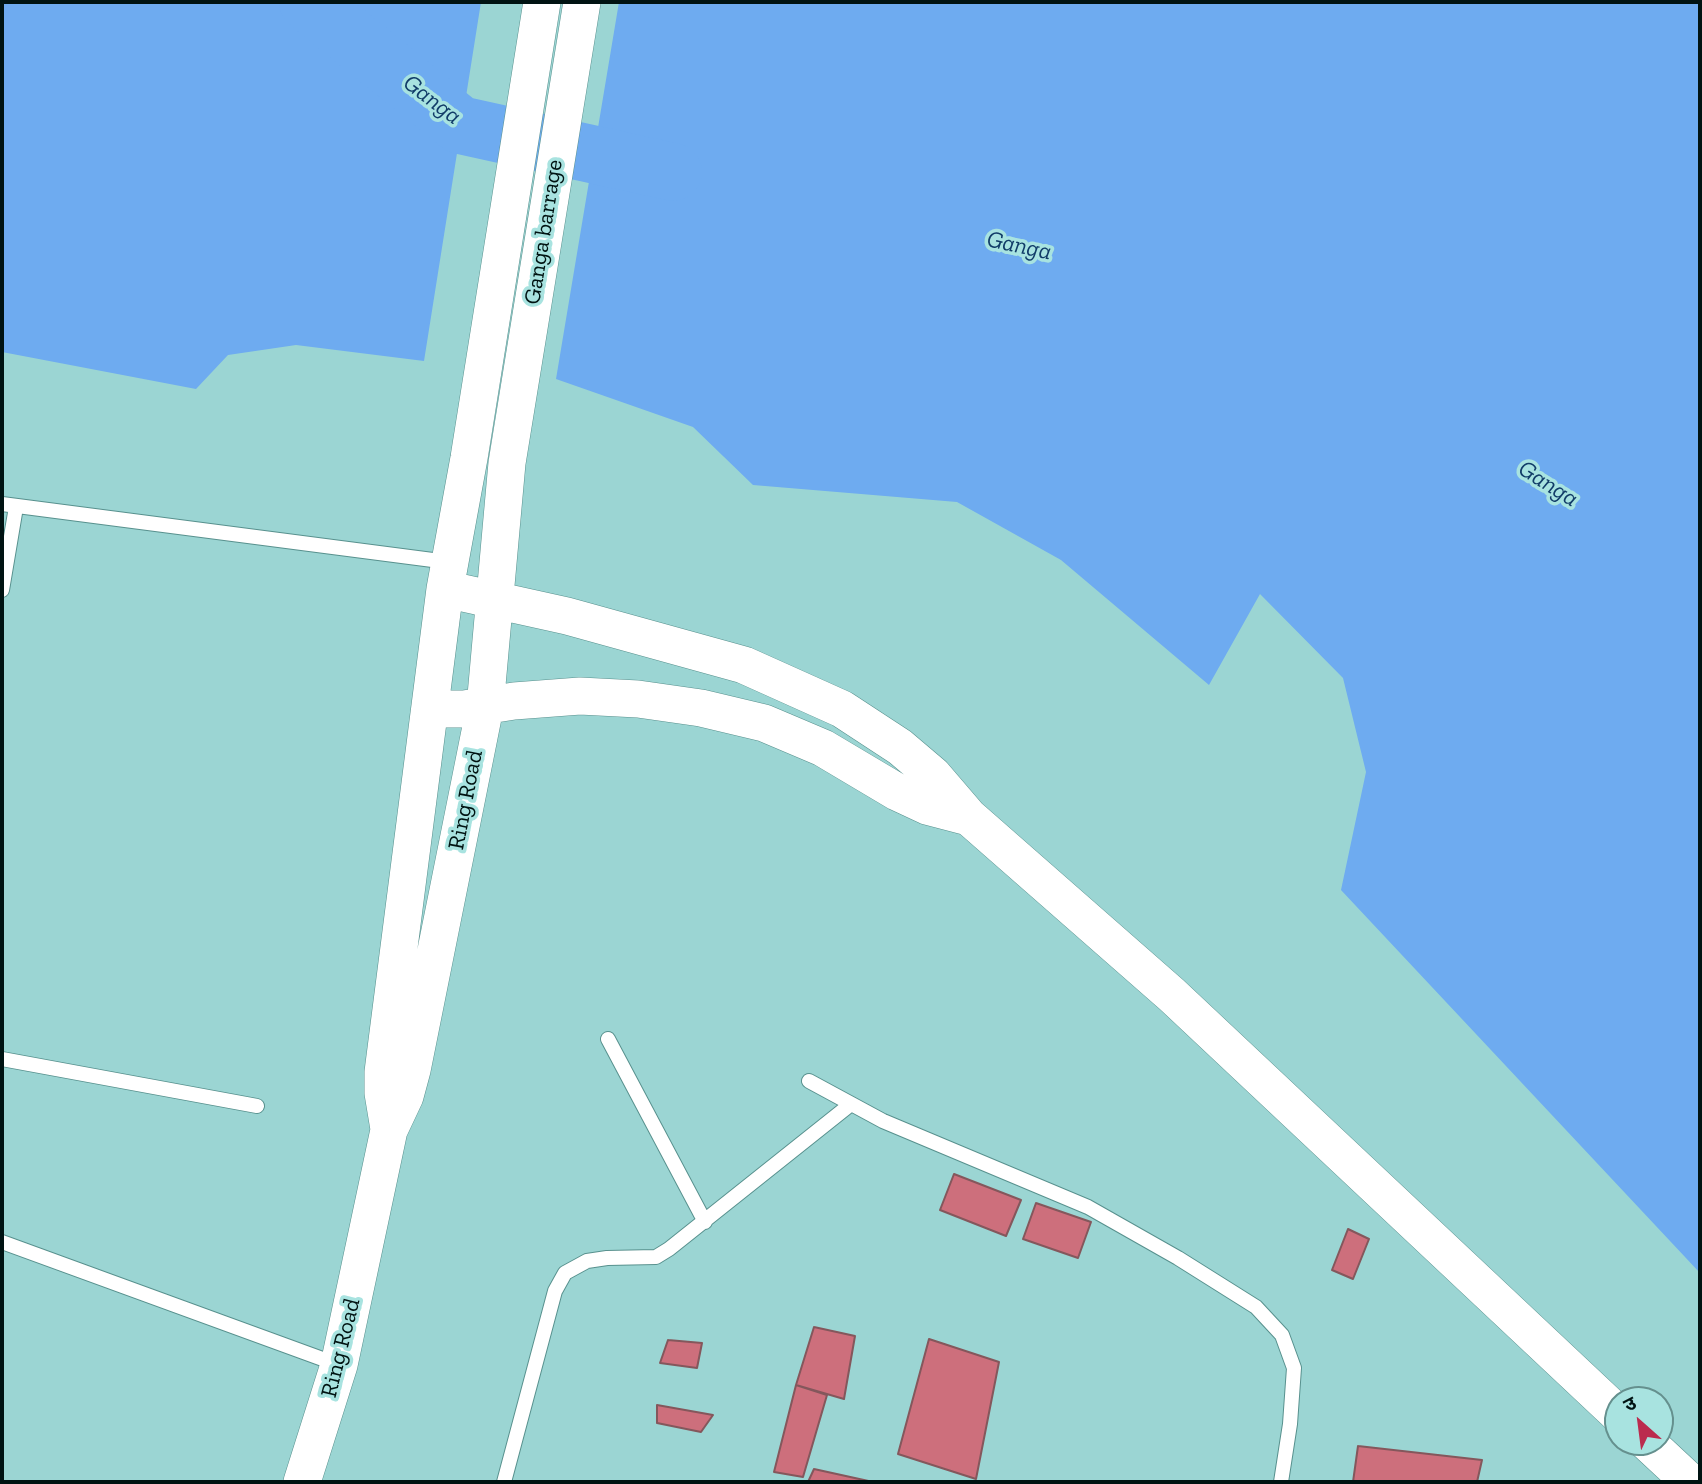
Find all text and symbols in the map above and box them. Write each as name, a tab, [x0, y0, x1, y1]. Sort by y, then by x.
water label: Ganga	[397, 69, 467, 131]
street label: Ganga barrage	[519, 158, 569, 306]
water label: Ganga	[984, 225, 1054, 267]
water label: Ganga	[1513, 454, 1583, 514]
street label: Ring Road	[443, 748, 489, 852]
street label: Ring Road	[315, 1296, 367, 1400]
north arrow	[1604, 1386, 1674, 1456]
text: उ	[1620, 1391, 1640, 1417]

